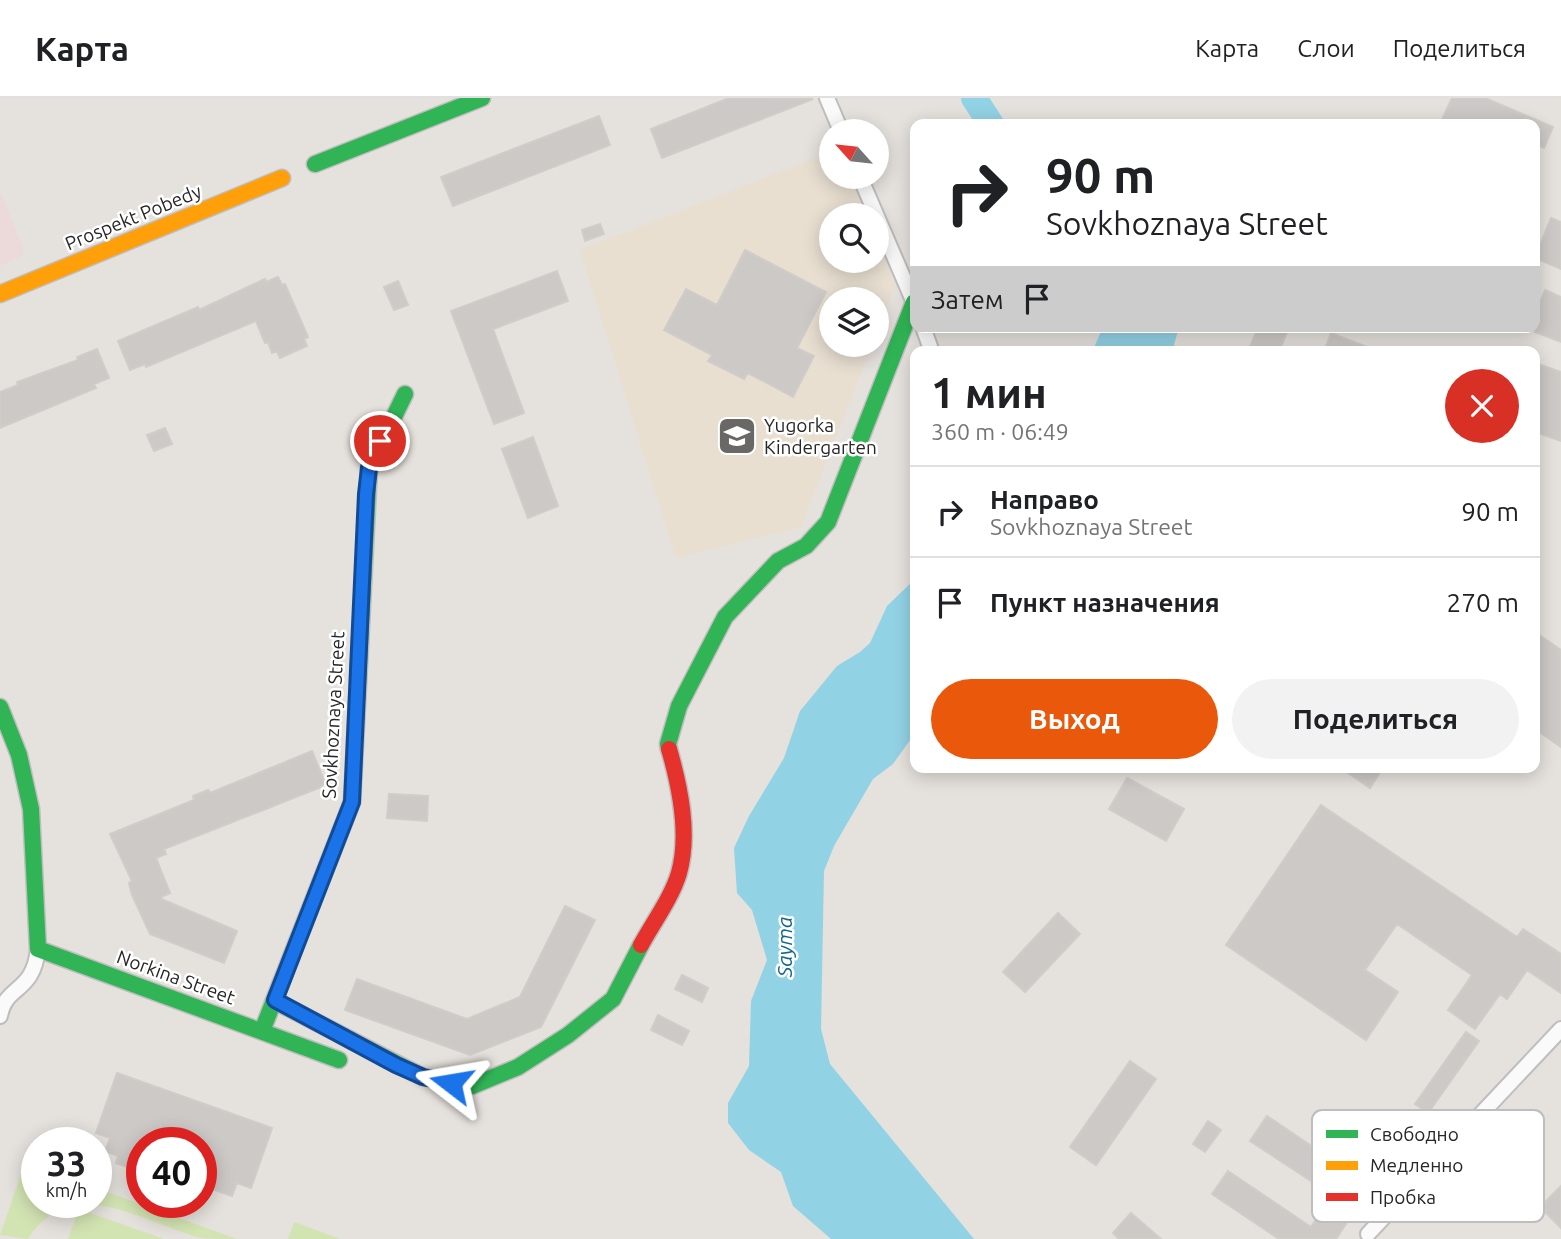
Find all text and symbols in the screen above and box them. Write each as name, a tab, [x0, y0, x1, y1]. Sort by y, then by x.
text: Карта	[35, 30, 129, 67]
text: Карта	[1195, 35, 1259, 62]
text: Слои	[1297, 35, 1355, 62]
text: Поделиться	[1393, 35, 1526, 62]
north arrow	[819, 119, 889, 189]
map controls	[819, 119, 889, 357]
icon: right	[931, 147, 1022, 238]
text: 90 m	[1046, 147, 1155, 202]
street label: Prospekt Pobedy	[62, 180, 204, 254]
button: search	[819, 203, 889, 273]
text: Sovkhoznaya Street	[1046, 205, 1328, 241]
icon: arrive	[1018, 280, 1056, 318]
text: Затем	[931, 285, 1004, 314]
button: layers	[819, 287, 889, 357]
text: 1 мин	[931, 369, 1047, 416]
button: close	[1445, 369, 1519, 443]
pin	[350, 411, 410, 471]
place label: Yugorka Kindergarten	[764, 414, 877, 458]
school or university icon: Yugorka Kindergarten	[716, 415, 758, 457]
text: 360 m · 06:49	[931, 419, 1069, 444]
icon: arrive	[361, 422, 399, 460]
text: Направо	[990, 485, 1099, 514]
icon: right	[931, 493, 969, 531]
text: 90 m	[1461, 497, 1519, 526]
text: Sovkhoznaya Street	[990, 514, 1193, 539]
icon: arrive	[931, 584, 969, 622]
text: Пункт назначения	[990, 588, 1220, 617]
text: 270 m	[1447, 588, 1519, 617]
street label: Sovkhoznaya Street	[318, 630, 348, 799]
button: Выход	[931, 679, 1218, 759]
button: Поделиться	[1232, 679, 1519, 759]
water label: Sayma	[772, 917, 796, 978]
street label: Norkina Street	[114, 945, 239, 1009]
position arrow	[414, 1046, 488, 1120]
legend	[1312, 1110, 1544, 1222]
text: Свободно	[1370, 1123, 1459, 1145]
speed limit sign: 40	[126, 1127, 217, 1218]
text: 33	[47, 1143, 86, 1183]
text: Медленно	[1370, 1154, 1463, 1176]
text: km/h	[46, 1180, 87, 1200]
text: Пробка	[1370, 1186, 1436, 1208]

